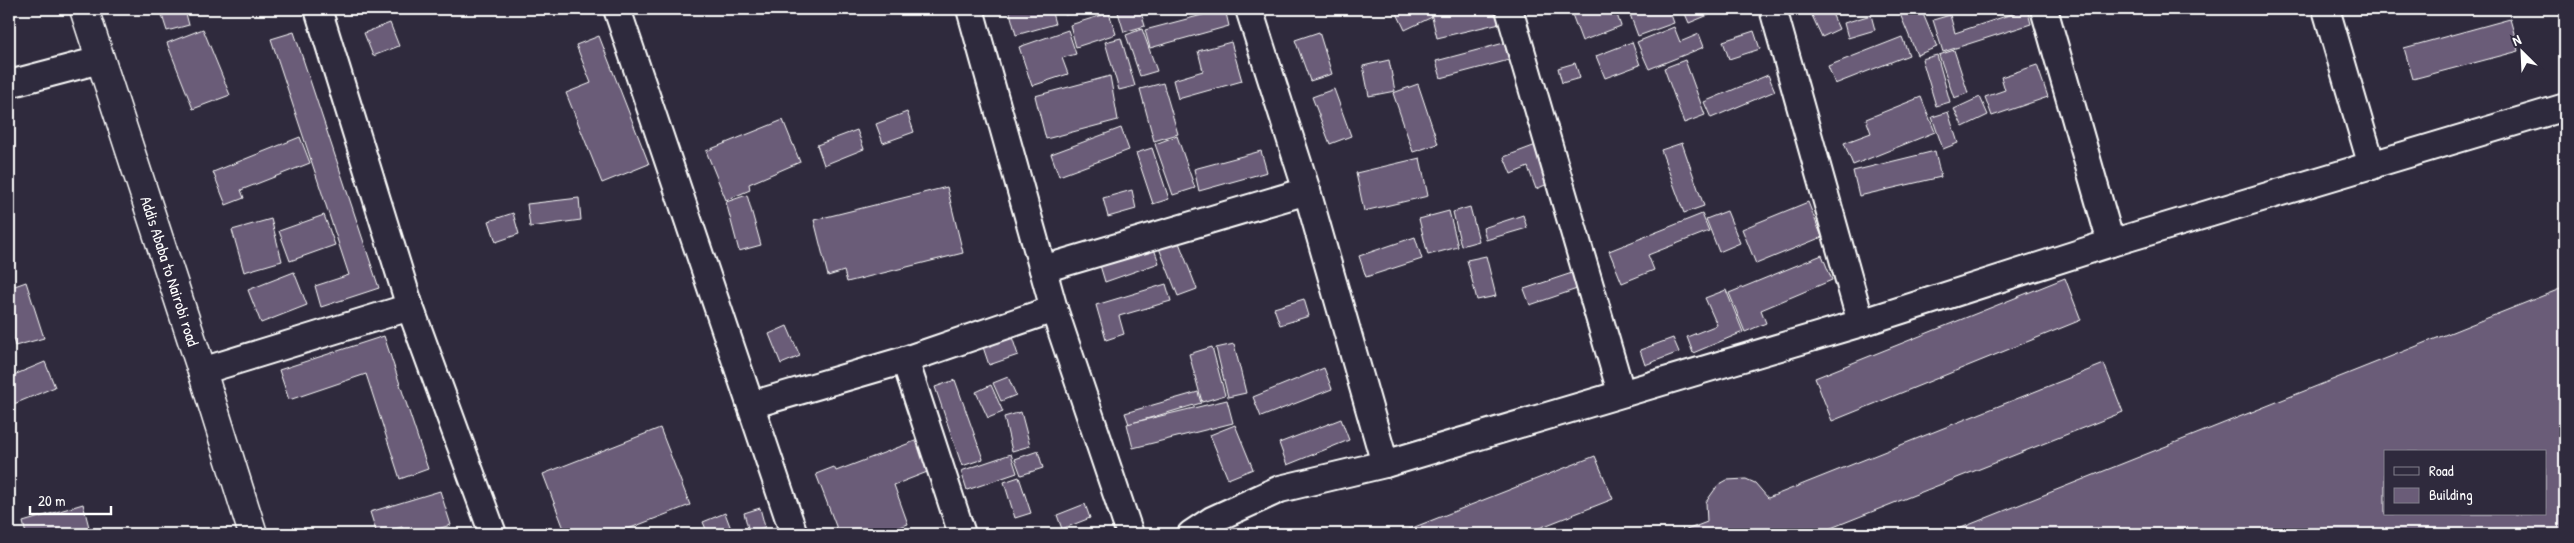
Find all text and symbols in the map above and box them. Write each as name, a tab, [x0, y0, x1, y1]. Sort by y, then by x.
north arrow	[2496, 28, 2546, 78]
text: N	[2509, 29, 2524, 50]
street label: Addis Ababa to Nairobi road	[135, 193, 205, 349]
legend	[2384, 450, 2546, 516]
text: Road	[2429, 460, 2454, 481]
scale bar	[30, 483, 111, 515]
text: Building	[2429, 484, 2473, 505]
text: 20 m	[38, 490, 65, 511]

